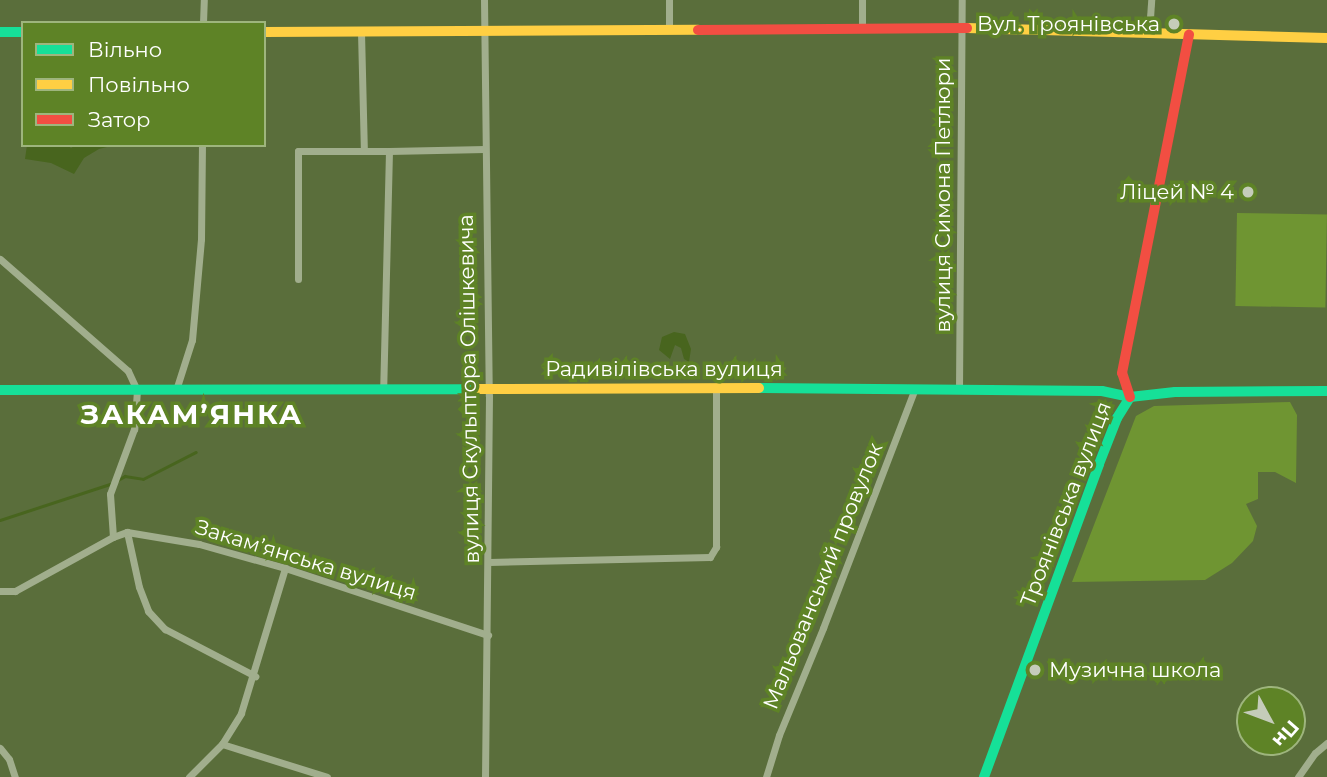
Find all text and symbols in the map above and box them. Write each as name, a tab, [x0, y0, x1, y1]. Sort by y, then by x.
place label: Вул. Троянівська	[977, 11, 1160, 37]
marker: Вул. Троянівська	[1166, 16, 1182, 32]
legend	[21, 21, 266, 147]
text: Вільно	[88, 37, 162, 62]
street label: вулиця Симона Петлюри	[930, 57, 956, 333]
text: Повільно	[88, 72, 190, 97]
text: Затор	[88, 107, 150, 132]
place label: Ліцей № 4	[1120, 179, 1234, 205]
marker: Ліцей № 4	[1240, 184, 1256, 200]
street label: вулиця Скульптора Олішкевича	[453, 214, 485, 564]
street label: Радивілівська вулиця	[545, 356, 783, 382]
district label: ЗАКАМ’ЯНКА	[82, 397, 302, 431]
street label: Троянівська вулиця	[1015, 398, 1117, 610]
street label: Мальованський провулок	[758, 439, 888, 713]
street label: Закамʼянська вулиця	[193, 514, 419, 606]
place label: Музична школа	[1049, 657, 1221, 683]
marker: Музична школа	[1027, 662, 1043, 678]
north arrow	[1236, 686, 1306, 756]
text: Пн	[1268, 715, 1304, 752]

